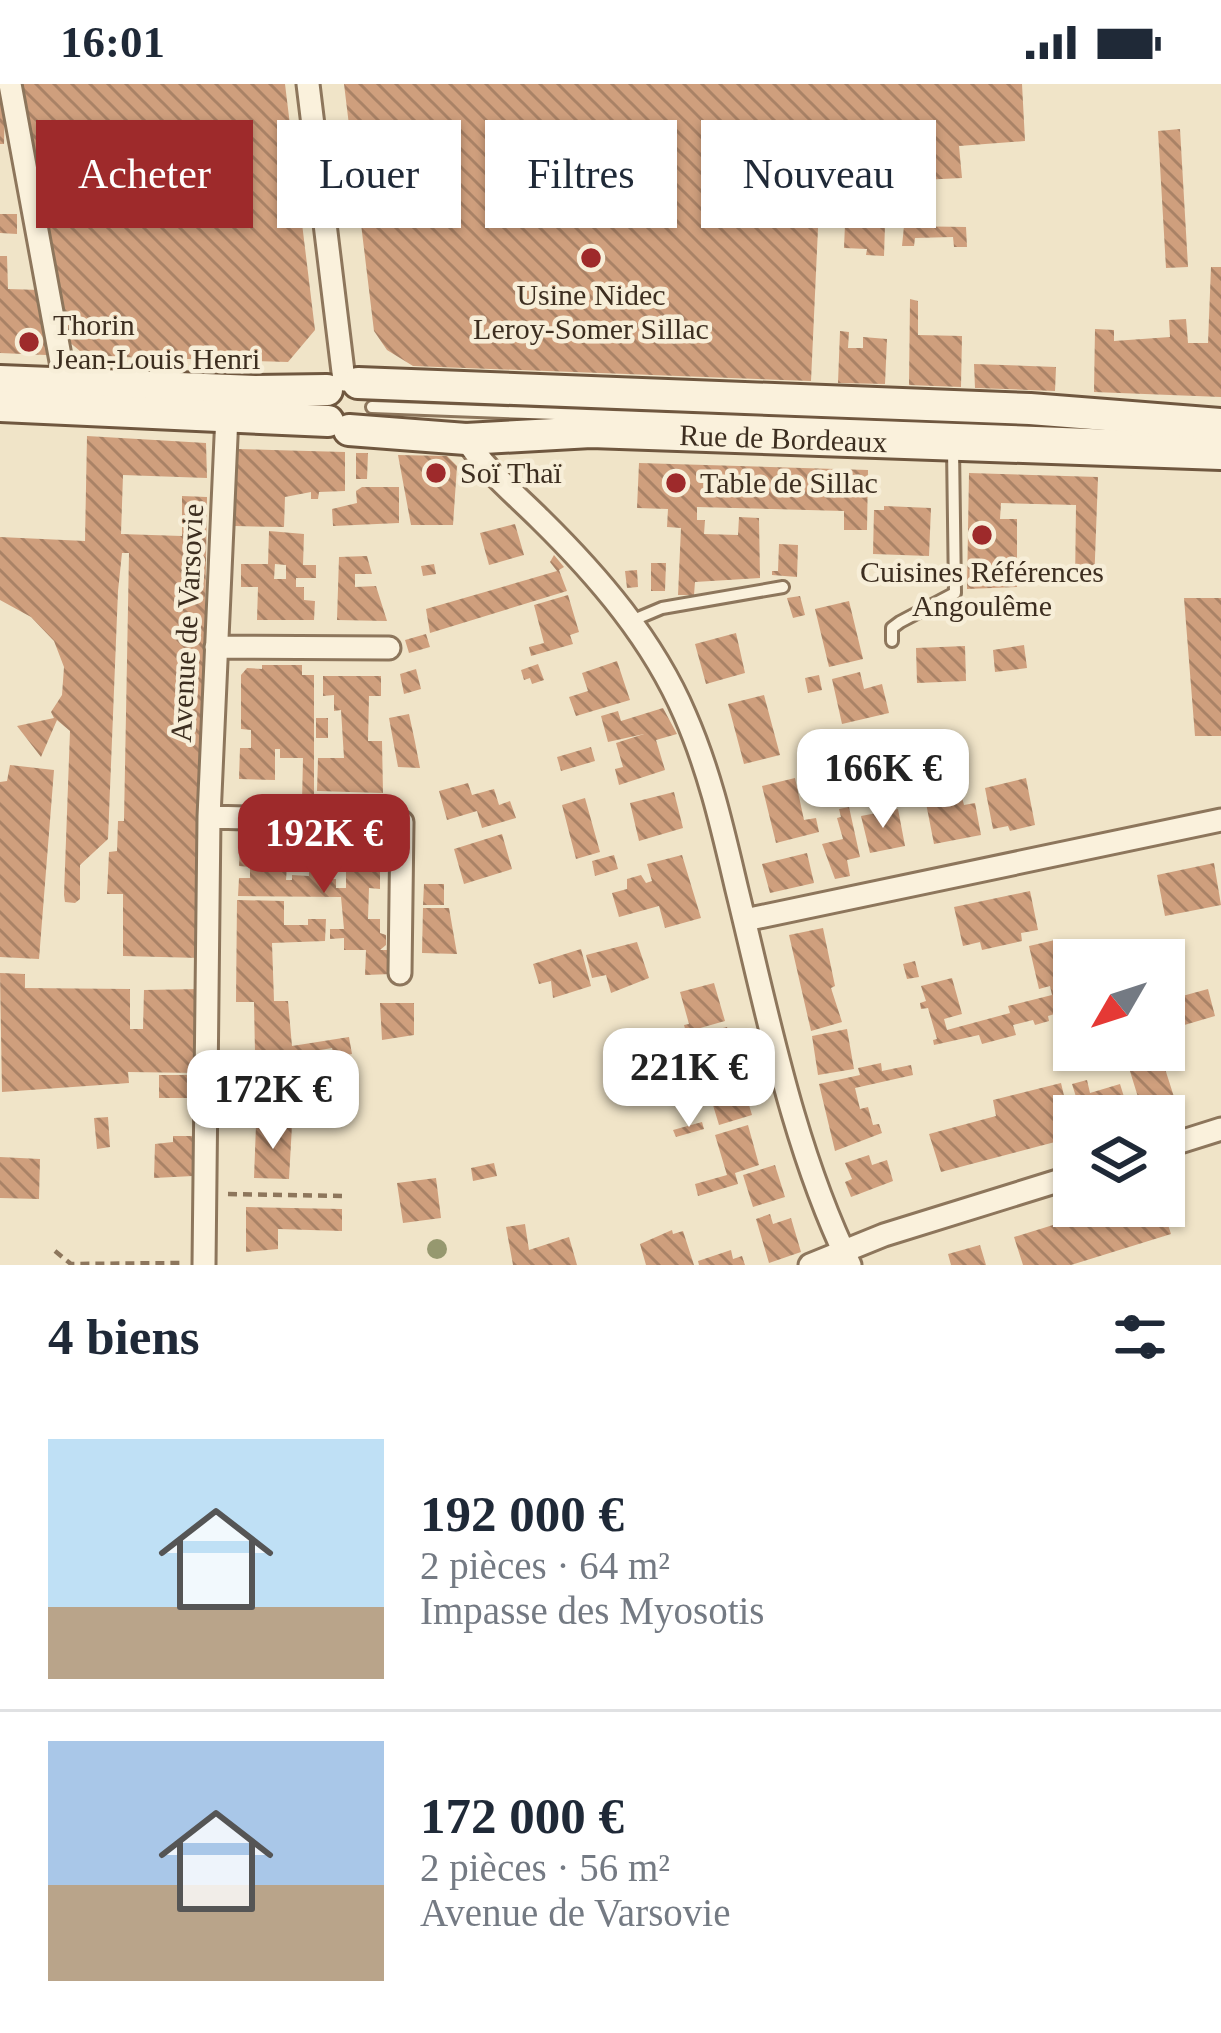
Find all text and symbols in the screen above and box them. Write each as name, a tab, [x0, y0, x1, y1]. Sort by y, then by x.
text: 16:01	[60, 17, 165, 67]
chip: Acheter	[36, 120, 253, 228]
chip: Louer	[277, 120, 461, 228]
chip: Filtres	[485, 120, 677, 228]
chip: Nouveau	[701, 120, 936, 228]
marker: Usine Nidec Leroy-Somer Sillac	[578, 245, 604, 271]
place label: Usine Nidec Leroy-Somer Sillac	[473, 278, 709, 345]
place label: Thorin Jean-Louis Henri	[53, 308, 260, 375]
marker: Thorin Jean-Louis Henri	[16, 329, 42, 355]
street label: Rue de Bordeaux	[679, 418, 888, 458]
place label: Soï Thaï	[460, 456, 563, 489]
marker: Soï Thaï	[423, 460, 449, 486]
place label: Table de Sillac	[700, 466, 878, 499]
marker: Table de Sillac	[663, 470, 689, 496]
street label: Avenue de Varsovie	[164, 503, 209, 743]
marker: Cuisines Références Angoulême	[969, 522, 995, 548]
place label: Cuisines Références Angoulême	[860, 555, 1104, 622]
pin: 166K €	[785, 729, 981, 831]
text: 166K €	[824, 746, 942, 789]
pin: 192K €	[226, 794, 422, 896]
text: 192K €	[265, 811, 383, 854]
north arrow	[1053, 939, 1185, 1071]
map controls	[1053, 939, 1185, 1227]
pin: 221K €	[591, 1028, 787, 1130]
text: 221K €	[630, 1045, 748, 1088]
pin: 172K €	[175, 1050, 371, 1152]
text: 172K €	[214, 1067, 332, 1110]
button: layers	[1053, 1095, 1185, 1227]
icon: filters	[1107, 1304, 1173, 1370]
text: 4 biens	[48, 1309, 200, 1365]
text: 192 000 €	[420, 1486, 624, 1542]
icon: home	[144, 1487, 288, 1631]
text: 2 pièces · 64 m²	[420, 1544, 670, 1587]
text: Impasse des Myosotis	[420, 1589, 765, 1632]
text: 172 000 €	[420, 1788, 624, 1844]
icon: home	[144, 1789, 288, 1933]
text: 2 pièces · 56 m²	[420, 1846, 670, 1889]
text: Avenue de Varsovie	[420, 1891, 730, 1934]

